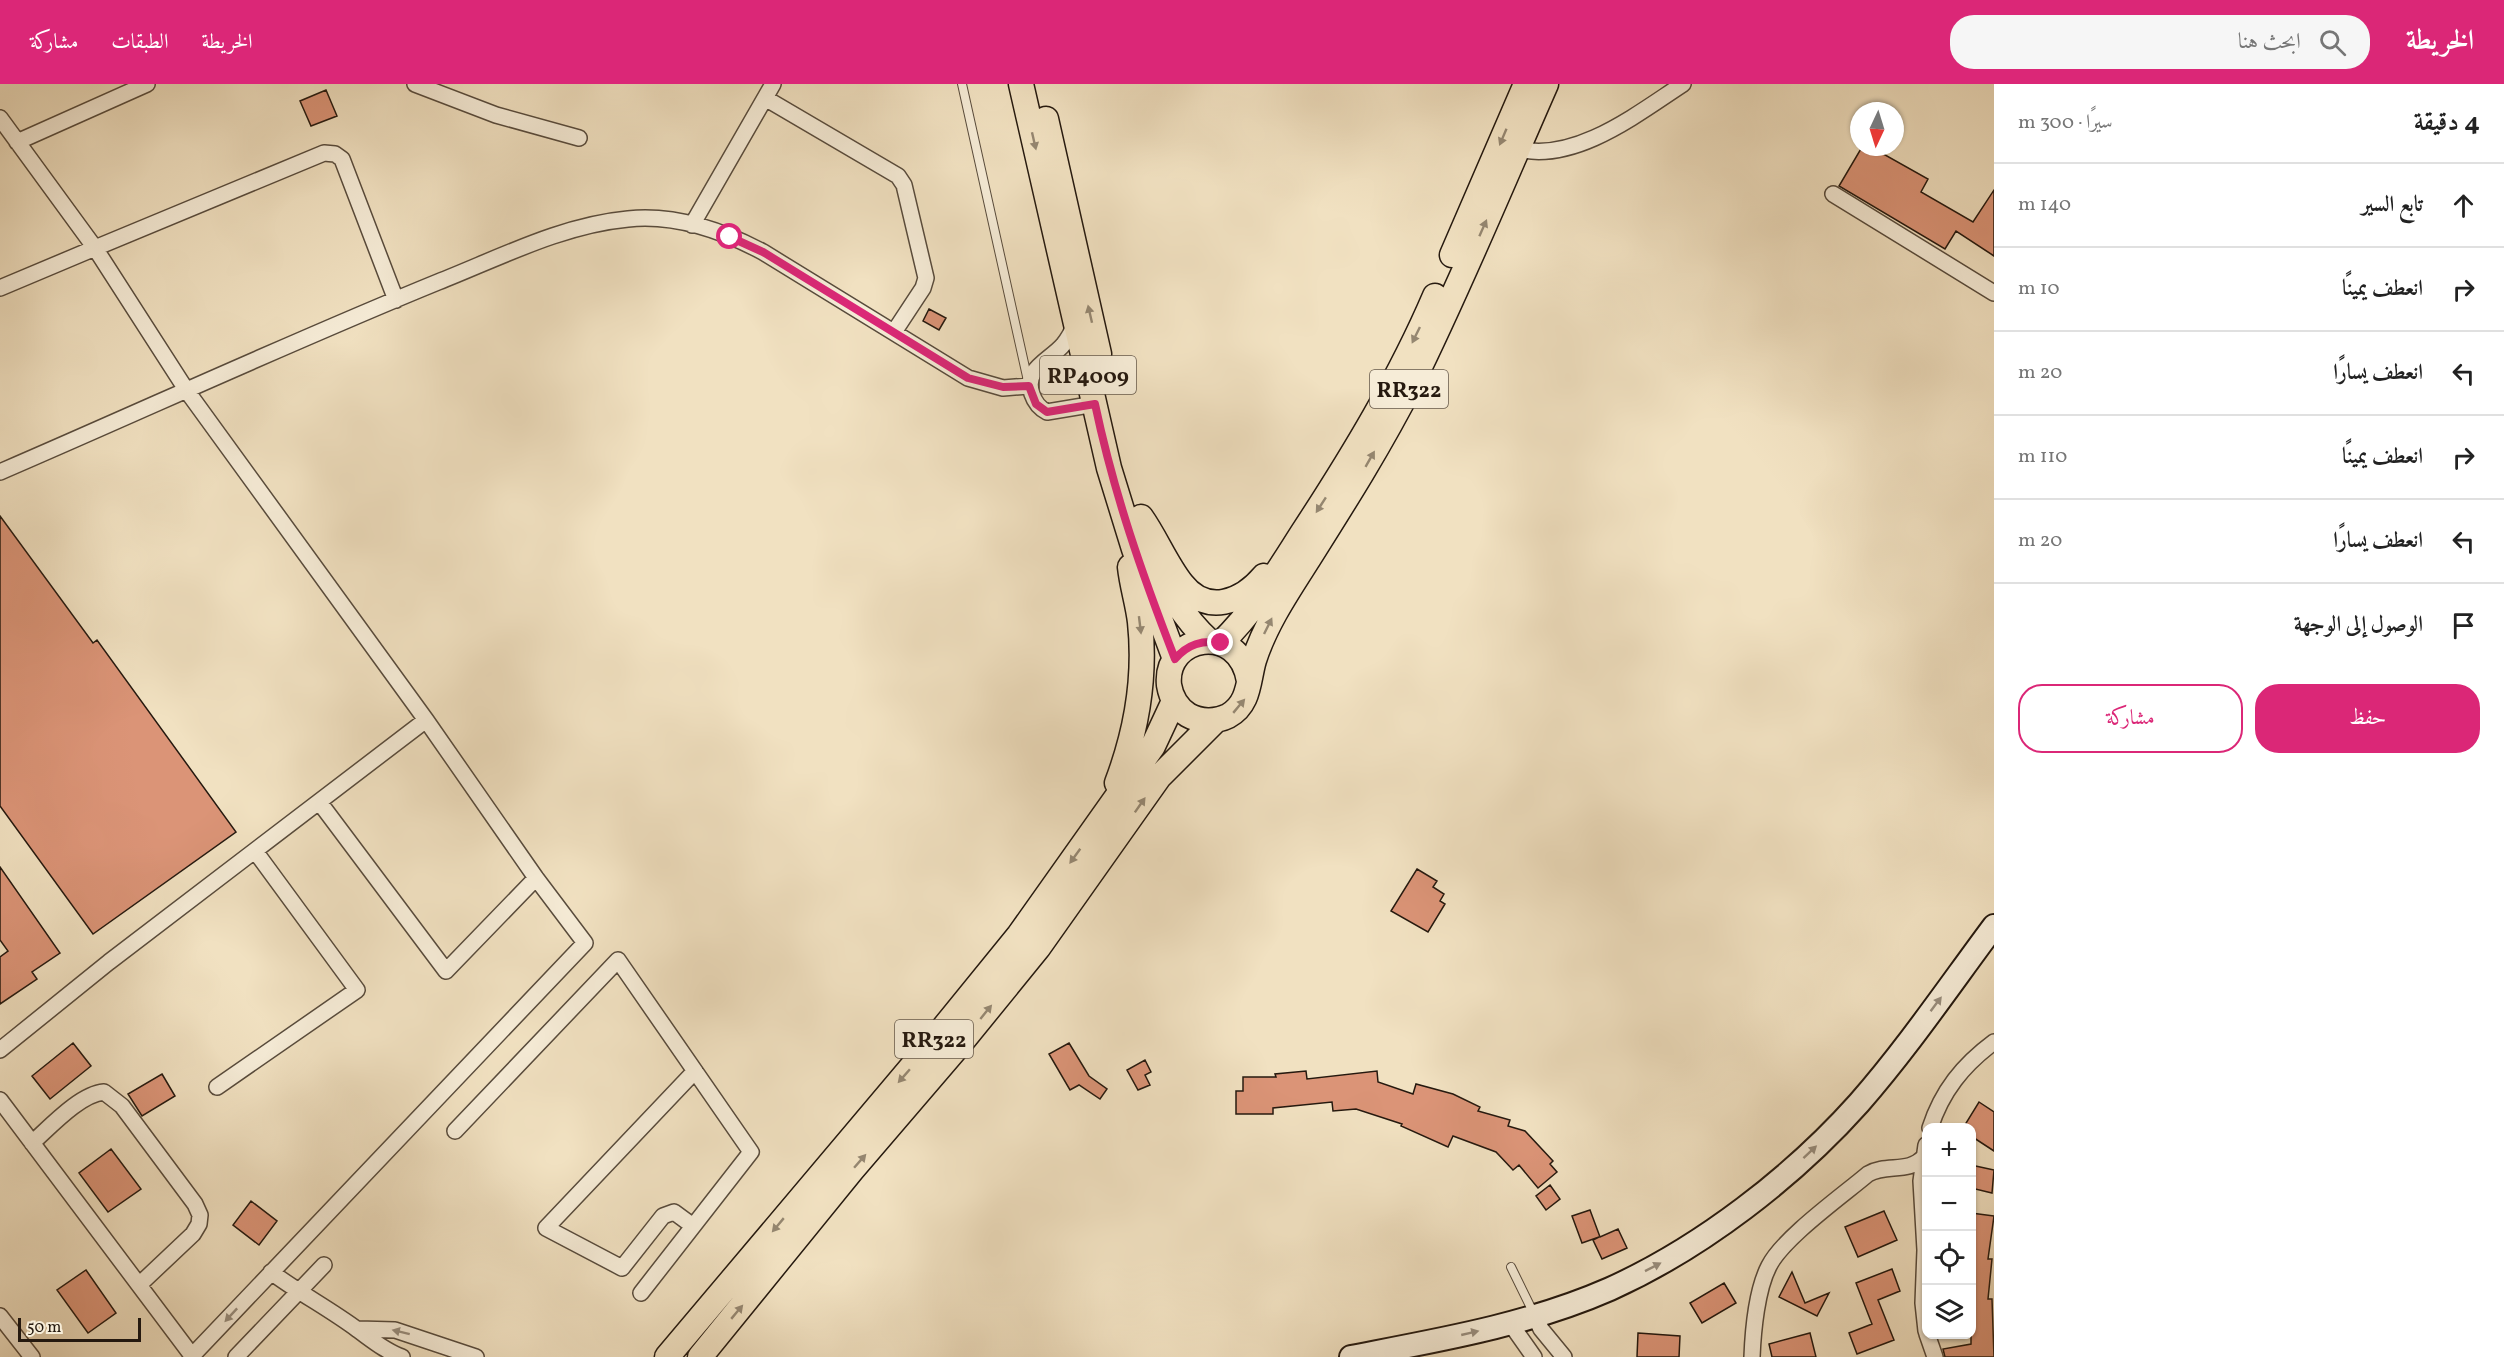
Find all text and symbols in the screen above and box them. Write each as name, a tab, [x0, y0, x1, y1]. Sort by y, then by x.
search box	[1950, 15, 2370, 69]
text: الخريطة	[2406, 22, 2474, 61]
icon: search	[2316, 26, 2349, 59]
text: ابحث هنا	[2238, 27, 2301, 58]
text: مشاركة	[30, 28, 78, 57]
text: الطبقات	[111, 28, 168, 57]
text: الخريطة	[201, 28, 253, 57]
north arrow	[1850, 102, 1904, 156]
text: 4 دقيقة	[2414, 105, 2480, 141]
text: سيرًا · 300 m	[2018, 109, 2113, 137]
one-way arrow	[1498, 129, 1508, 147]
one-way arrow	[1029, 132, 1039, 150]
icon: ahead	[2447, 189, 2480, 222]
text: تابع السير	[2361, 190, 2423, 221]
text: 140 m	[2018, 191, 2071, 219]
one-way arrow	[1478, 219, 1487, 236]
route start	[716, 223, 742, 249]
icon: right	[2447, 273, 2480, 306]
text: انعطف يمينًا	[2342, 274, 2423, 305]
text: 10 m	[2018, 275, 2059, 303]
one-way arrow	[1085, 305, 1095, 323]
one-way arrow	[1411, 327, 1420, 344]
road number: RP4009	[1040, 356, 1136, 394]
icon: left	[2447, 357, 2480, 390]
text: انعطف يسارًا	[2333, 358, 2423, 389]
text: 20 m	[2018, 359, 2062, 387]
road number: RR322	[1370, 370, 1448, 408]
icon: right	[2447, 441, 2480, 474]
text: انعطف يمينًا	[2342, 442, 2423, 473]
text: 110 m	[2018, 443, 2067, 471]
one-way arrow	[1365, 450, 1375, 467]
one-way arrow	[1315, 497, 1326, 513]
icon: left	[2447, 525, 2480, 558]
text: انعطف يسارًا	[2333, 526, 2423, 557]
text: 20 m	[2018, 527, 2062, 555]
icon: arrive	[2447, 609, 2480, 642]
text: الوصول إلى الوجهة	[2294, 610, 2423, 641]
one-way arrow	[1135, 616, 1145, 635]
one-way arrow	[1264, 617, 1273, 634]
route end	[1207, 629, 1233, 655]
button: مشاركة	[2018, 684, 2243, 753]
button: حفظ	[2255, 684, 2480, 753]
one-way arrow	[1232, 698, 1245, 713]
one-way arrow	[1133, 797, 1145, 812]
one-way arrow	[1069, 848, 1081, 864]
one-way arrow	[1930, 996, 1942, 1012]
one-way arrow	[979, 1004, 991, 1019]
road number: RR322	[895, 1020, 973, 1058]
one-way arrow	[898, 1068, 911, 1083]
map controls	[1922, 1123, 1976, 1339]
button: +	[1922, 1123, 1976, 1177]
one-way arrow	[1802, 1146, 1817, 1159]
one-way arrow	[853, 1154, 866, 1169]
button: −	[1922, 1177, 1976, 1231]
one-way arrow	[772, 1217, 785, 1232]
button: locate	[1922, 1231, 1976, 1285]
one-way arrow	[1644, 1262, 1662, 1272]
button: layers	[1922, 1285, 1976, 1339]
one-way arrow	[730, 1304, 742, 1319]
one-way arrow	[224, 1307, 238, 1322]
scale bar	[18, 1315, 141, 1342]
text: 50 m	[27, 1317, 61, 1339]
one-way arrow	[392, 1327, 410, 1337]
one-way arrow	[1461, 1328, 1480, 1338]

